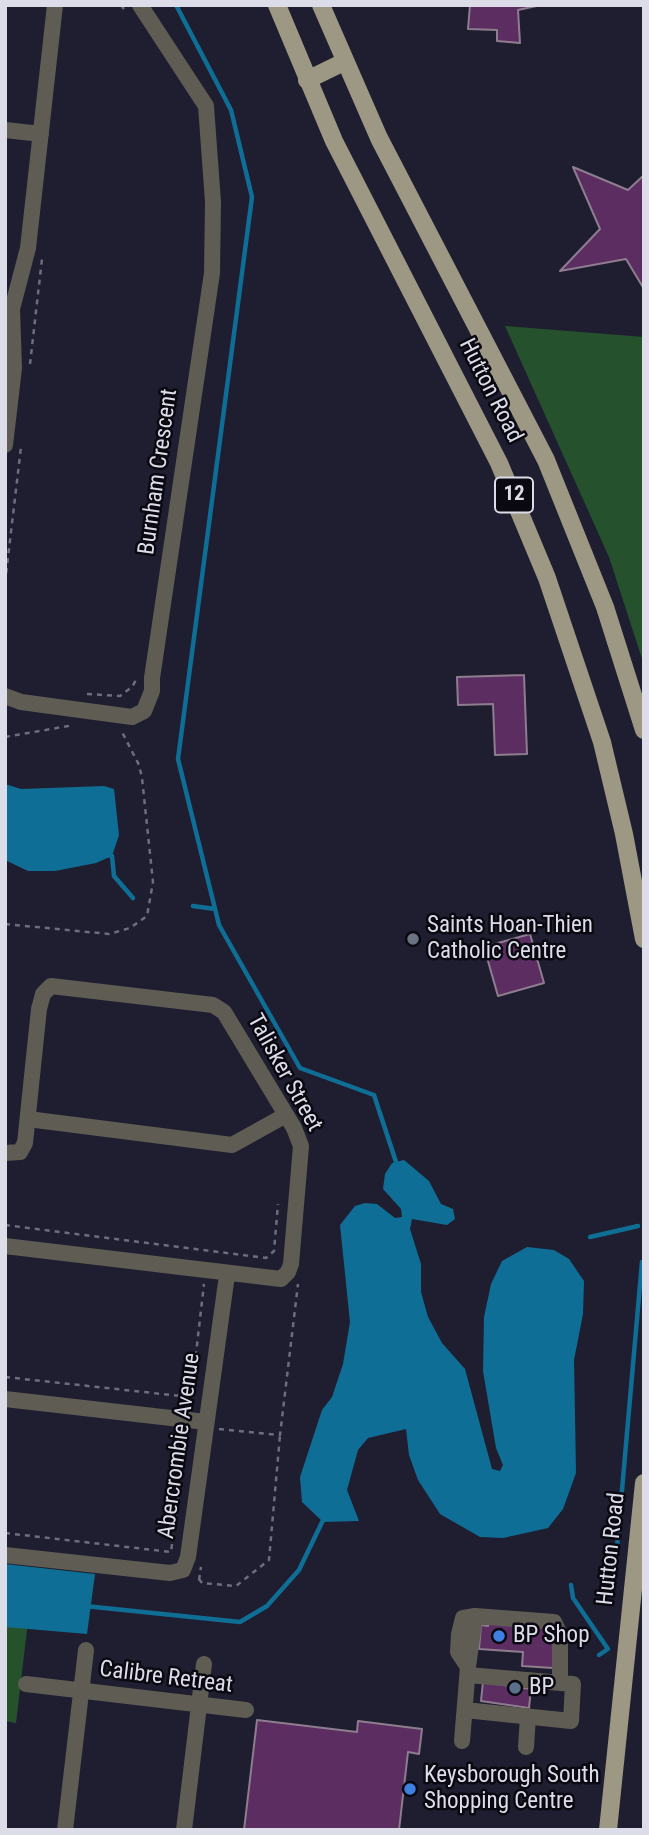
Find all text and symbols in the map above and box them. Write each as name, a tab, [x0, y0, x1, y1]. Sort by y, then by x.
street label: Hutton Road	[452, 334, 528, 448]
street label: Burnham Crescent	[134, 387, 184, 557]
road number: 12	[495, 477, 533, 512]
place label: Saints Hoan-Thien Catholic Centre	[427, 912, 593, 966]
marker: Saints Hoan-Thien Catholic Centre	[405, 931, 421, 947]
street label: Talisker Street	[240, 1010, 328, 1136]
street label: Abercrombie Avenue	[153, 1351, 207, 1541]
street label: Hutton Road	[592, 1491, 632, 1607]
place label: BP Shop	[513, 1622, 590, 1650]
marker: BP Shop	[491, 1628, 507, 1644]
street label: Calibre Retreat	[98, 1656, 234, 1700]
place label: BP	[529, 1674, 554, 1702]
marker: BP	[507, 1680, 523, 1696]
place label: Keysborough South Shopping Centre	[424, 1762, 600, 1816]
marker: Keysborough South Shopping Centre	[402, 1781, 418, 1797]

